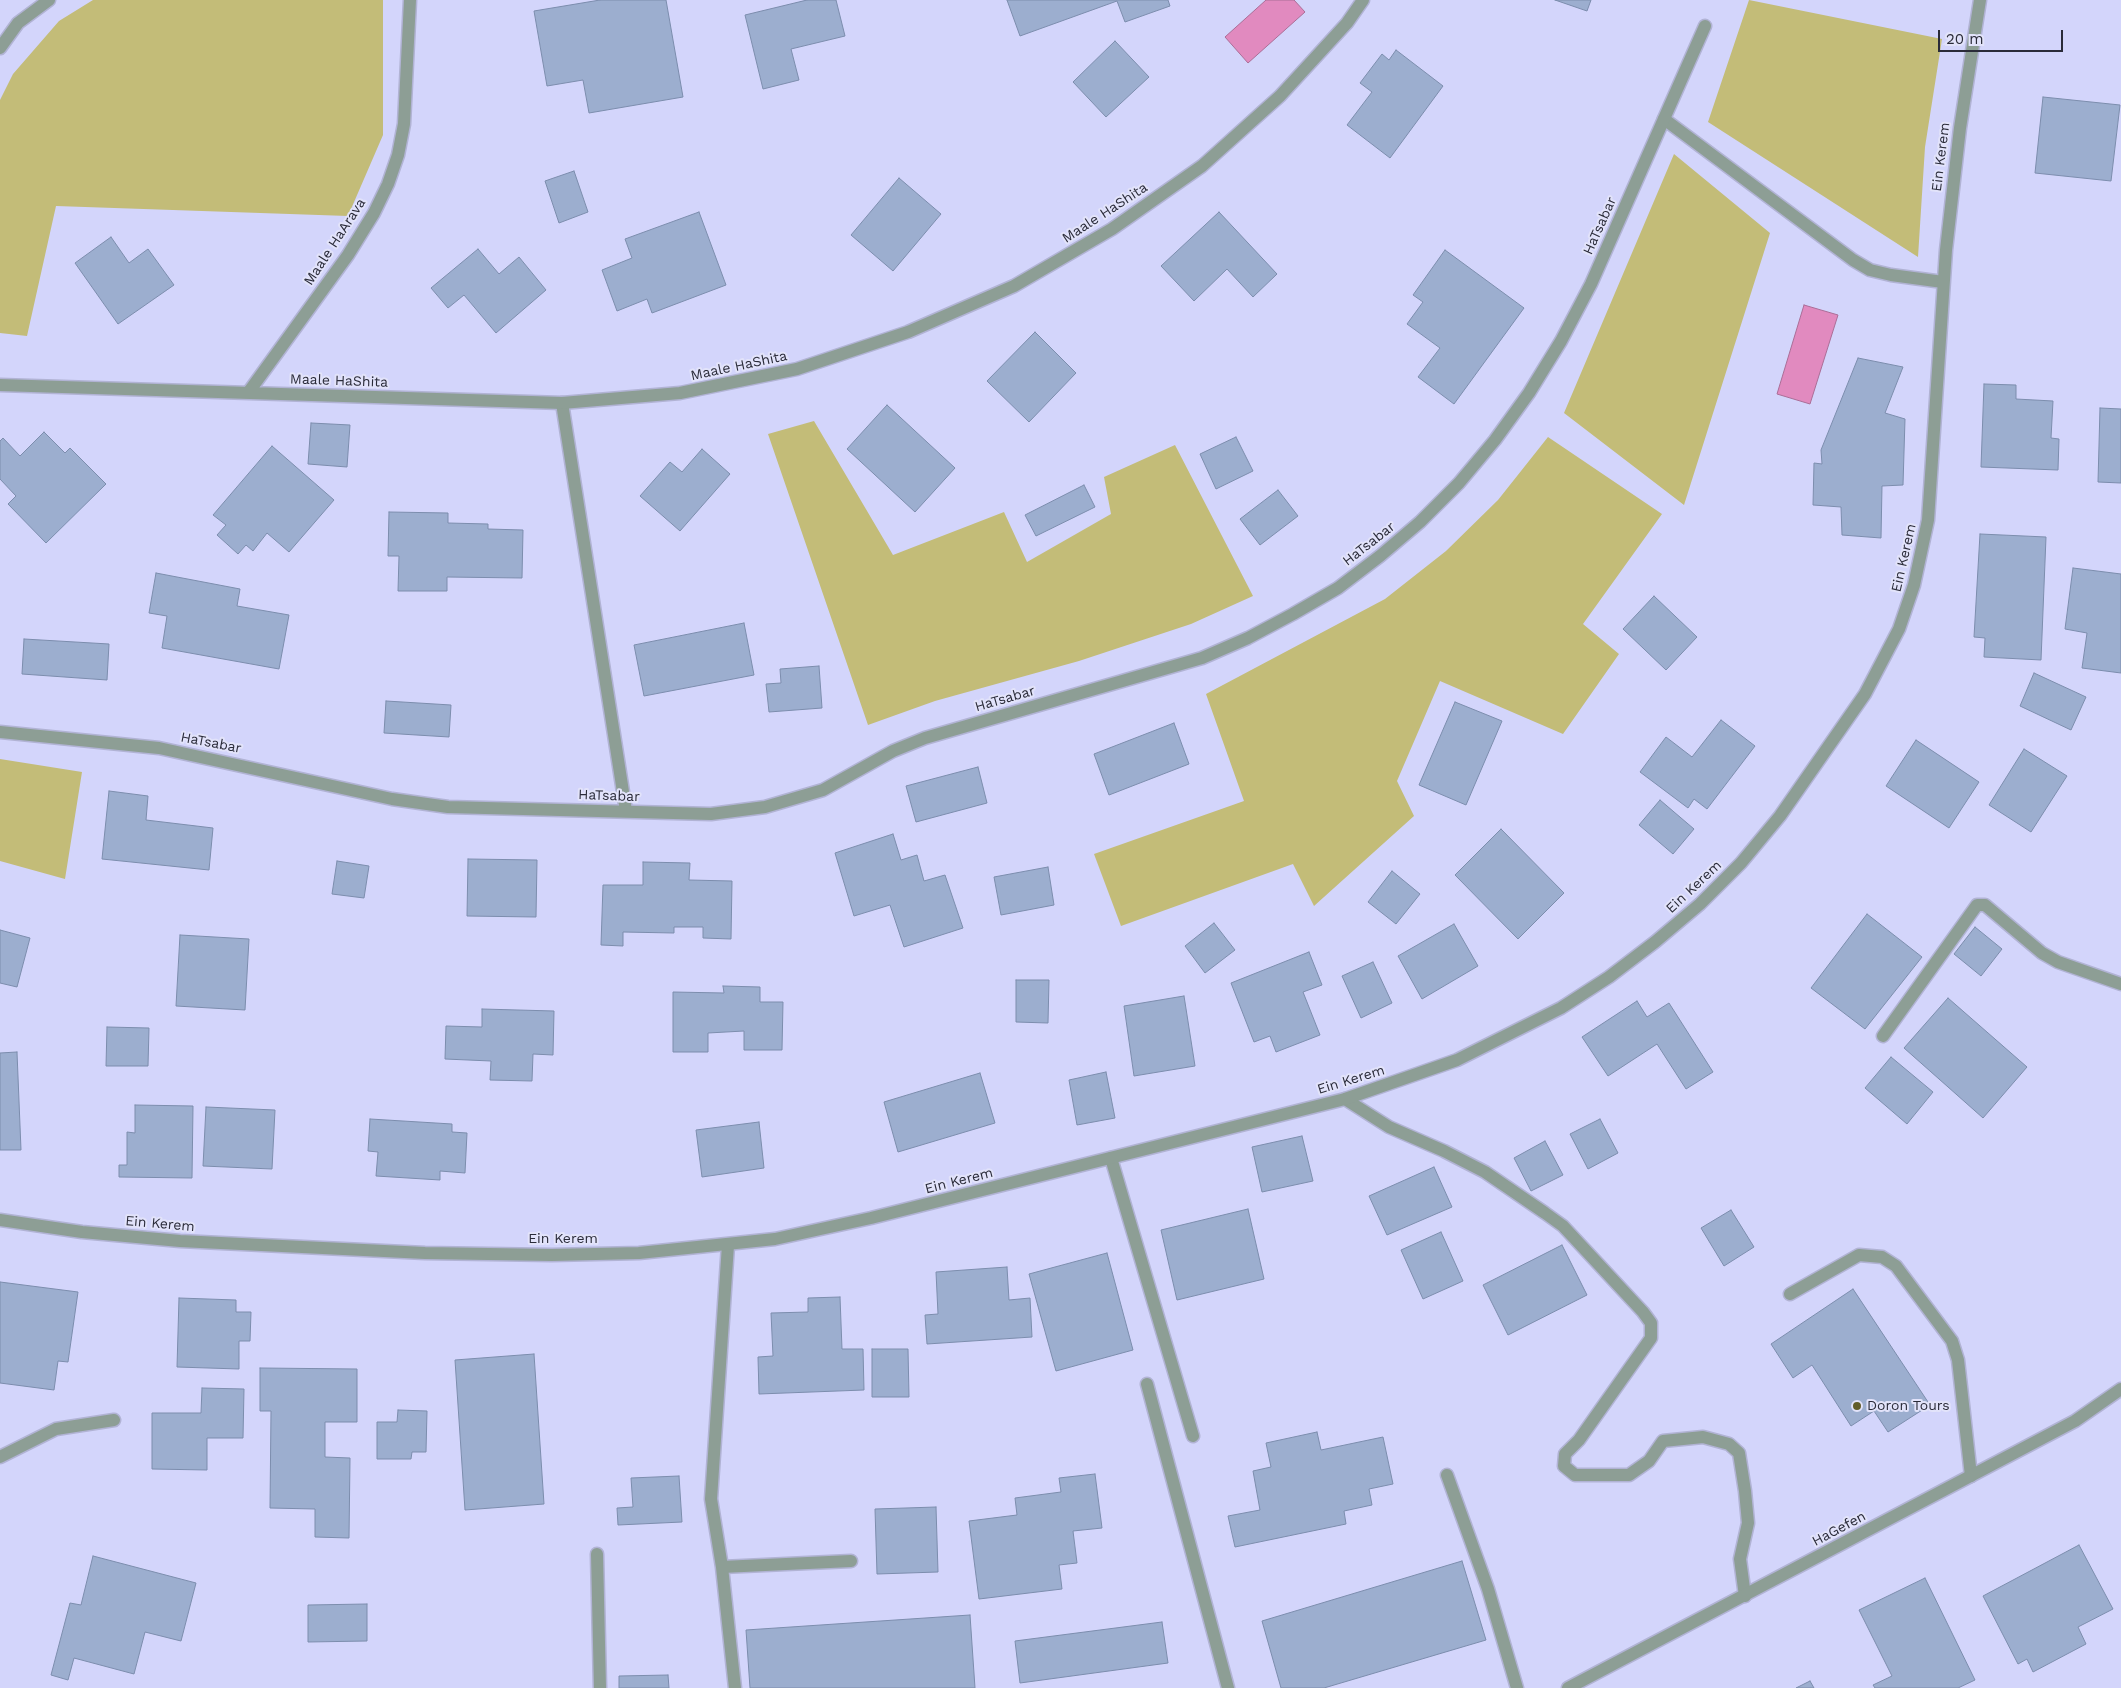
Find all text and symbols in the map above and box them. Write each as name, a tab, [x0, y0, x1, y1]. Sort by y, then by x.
scale bar	[1941, 20, 2066, 52]
text: 20 m	[1946, 30, 1984, 48]
street label: Ein Kerem	[1928, 121, 1954, 193]
street label: Maale HaShita	[1059, 179, 1151, 247]
street label: HaTsabar	[1580, 194, 1620, 258]
street label: Maale HaArava	[301, 195, 369, 289]
street label: Maale HaShita	[689, 348, 789, 384]
street label: Maale HaShita	[290, 371, 388, 391]
street label: HaTsabar	[1340, 518, 1398, 570]
street label: Ein Kerem	[1888, 522, 1920, 594]
street label: HaTsabar	[973, 682, 1037, 716]
street label: HaTsabar	[179, 729, 243, 757]
street label: HaTsabar	[578, 787, 640, 805]
street label: Ein Kerem	[1663, 857, 1725, 917]
street label: Ein Kerem	[1315, 1062, 1387, 1098]
street label: Ein Kerem	[923, 1164, 995, 1198]
street label: Ein Kerem	[125, 1213, 195, 1235]
street label: Ein Kerem	[528, 1231, 598, 1247]
place label: Doron Tours	[1867, 1398, 1950, 1414]
marker: Doron Tours	[1851, 1400, 1863, 1412]
street label: HaGefen	[1809, 1508, 1869, 1550]

